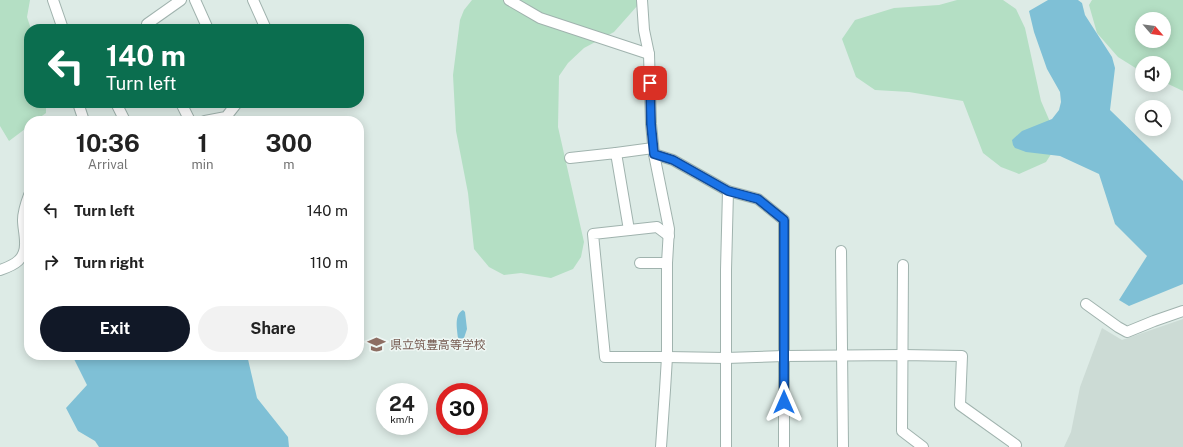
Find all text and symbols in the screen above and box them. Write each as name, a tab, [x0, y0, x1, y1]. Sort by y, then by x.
north arrow	[1135, 12, 1171, 48]
map controls	[1135, 12, 1171, 136]
text: 140 m	[106, 39, 186, 72]
icon: left	[40, 40, 92, 92]
button: sound	[1135, 56, 1171, 92]
pin	[633, 66, 667, 100]
icon: arrive	[639, 72, 661, 94]
text: Turn left	[106, 73, 176, 94]
button: search	[1135, 100, 1171, 136]
text: 10:36	[76, 129, 140, 157]
text: 1	[197, 129, 208, 157]
text: 300	[265, 129, 312, 157]
text: Arrival	[88, 157, 128, 172]
text: min	[192, 157, 214, 172]
text: m	[283, 157, 294, 172]
icon: left	[40, 199, 62, 221]
text: Turn left	[74, 202, 135, 219]
text: 140 m	[307, 202, 348, 219]
icon: right	[40, 251, 62, 273]
text: Turn right	[74, 254, 144, 271]
text: 110 m	[310, 254, 348, 271]
button: Exit	[40, 306, 190, 352]
button: Share	[198, 306, 348, 352]
school or university icon: 県立筑豊高等学校	[367, 335, 387, 355]
place label: 県立筑豊高等学校	[390, 338, 486, 352]
position arrow	[763, 381, 805, 423]
speed limit sign: 30	[436, 383, 488, 435]
text: 24	[389, 392, 415, 416]
text: km/h	[390, 413, 414, 425]

